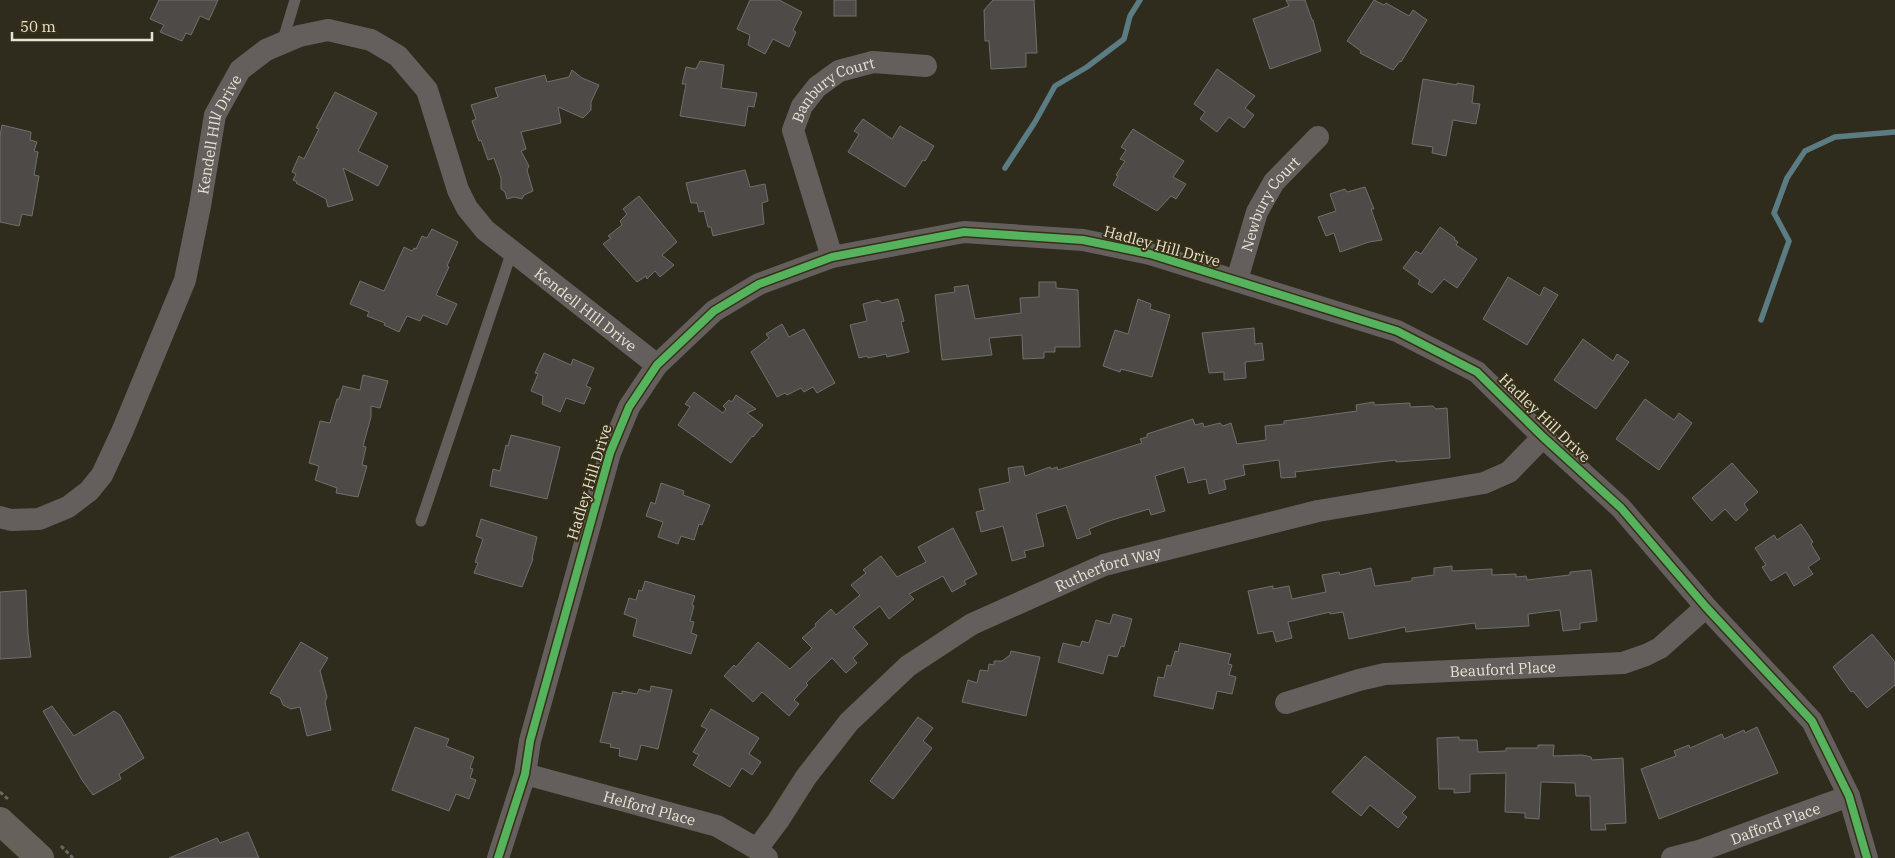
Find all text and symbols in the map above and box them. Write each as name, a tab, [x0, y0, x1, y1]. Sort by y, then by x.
scale bar	[12, 10, 152, 42]
text: 50 m	[20, 17, 56, 36]
street label: Banbury Court	[787, 53, 876, 125]
street label: Kendell HIll Drive	[193, 71, 245, 195]
street label: Newbury Court	[1236, 152, 1303, 254]
street label: Hadley Hill Drive	[1102, 221, 1222, 271]
street label: Kendell HIll Drive	[531, 263, 641, 355]
street label: Hadley Hill Drive	[1495, 370, 1595, 466]
street label: Hadley Hill Drive	[562, 422, 616, 542]
street label: Rutherford Way	[1052, 542, 1163, 595]
street label: Beauford Place	[1449, 657, 1556, 681]
street label: Helford Place	[601, 786, 698, 829]
street label: Dafford Place	[1728, 798, 1823, 848]

